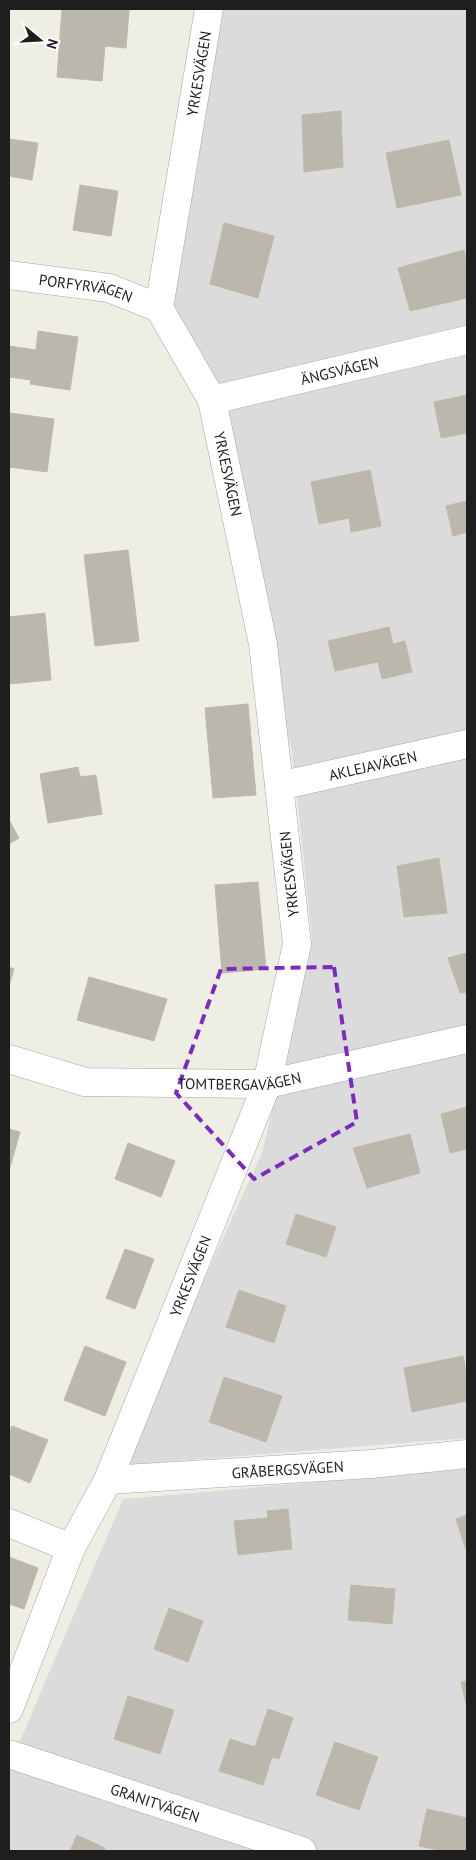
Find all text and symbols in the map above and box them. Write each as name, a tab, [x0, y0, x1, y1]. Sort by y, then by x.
north arrow	[15, 15, 65, 65]
street label: YRKESVÄGEN	[182, 29, 215, 117]
text: N	[42, 37, 62, 51]
street label: PORFYRVÄGEN	[38, 269, 136, 306]
street label: ÄNGSVÄGEN	[299, 352, 380, 388]
street label: YRKESVÄGEN	[210, 430, 246, 518]
street label: AKLEJAVÄGEN	[327, 746, 419, 784]
street label: YRKESVÄGEN	[275, 830, 303, 918]
street label: TOMTBERGAVÄGEN	[177, 1067, 303, 1094]
street label: YRKESVÄGEN	[165, 1232, 215, 1319]
street label: GRÅBERGSVÄGEN	[231, 1456, 344, 1482]
street label: GRANITVÄGEN	[108, 1779, 202, 1826]

